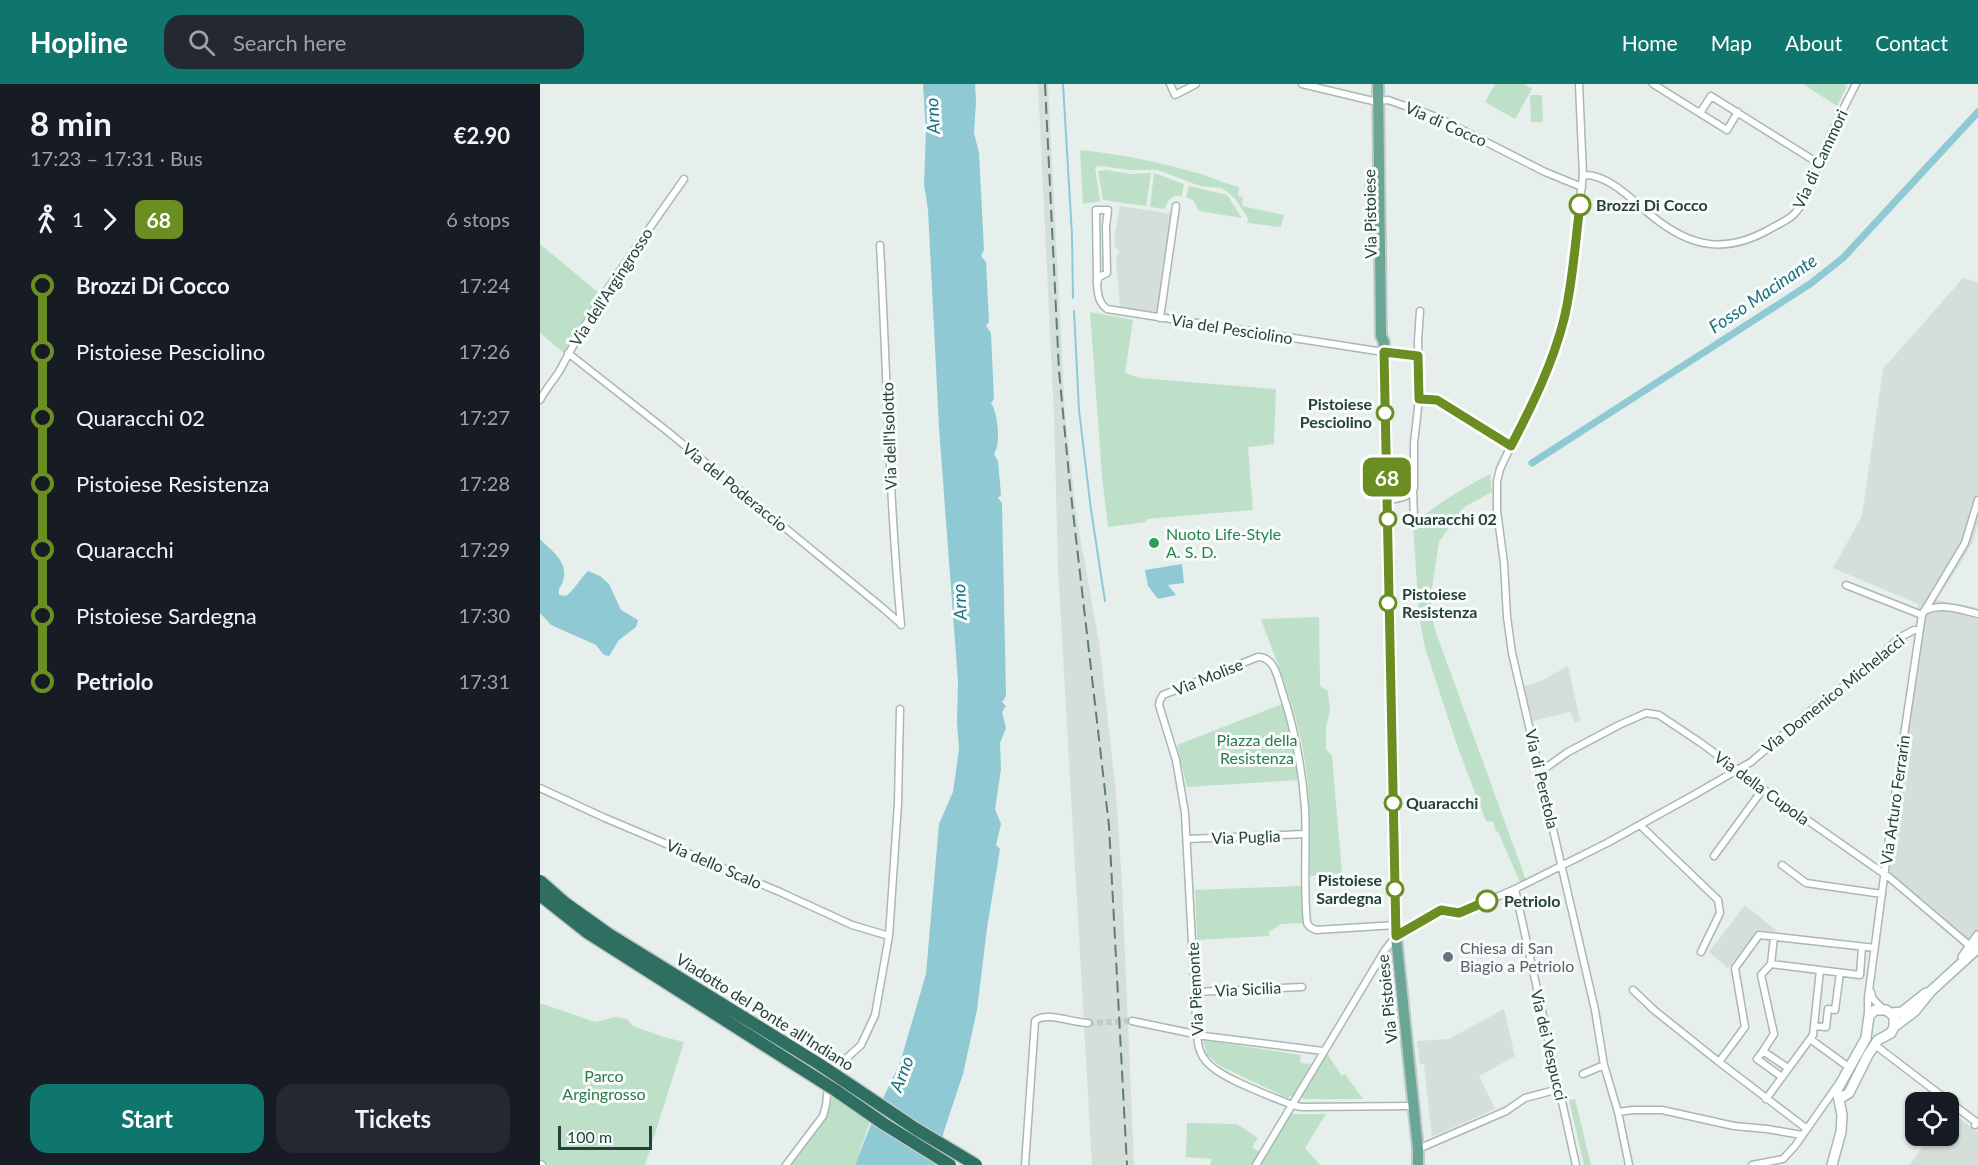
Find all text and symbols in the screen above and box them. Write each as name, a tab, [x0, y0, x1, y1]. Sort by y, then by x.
search box	[164, 15, 584, 69]
text: Hopline	[30, 25, 128, 59]
icon: search	[185, 26, 218, 59]
text: Search here	[233, 29, 346, 56]
text: Home	[1622, 30, 1678, 55]
text: Map	[1711, 30, 1752, 55]
text: About	[1785, 30, 1842, 55]
text: Contact	[1875, 30, 1948, 55]
water label: Arno	[920, 97, 944, 136]
street label: Via di Cocco	[1402, 97, 1490, 150]
text: 8 min	[30, 103, 112, 143]
street label: Via di Cammori	[1788, 106, 1851, 211]
text: €2.90	[454, 122, 510, 149]
text: 17:23 – 17:31 · Bus	[30, 146, 203, 170]
street label: Via Pistoiese	[1359, 169, 1380, 259]
marker: Brozzi Di Cocco	[1569, 194, 1591, 216]
place label: Brozzi Di Cocco	[1596, 195, 1708, 214]
icon: walk	[30, 203, 63, 236]
icon: forward	[93, 203, 126, 236]
text: 1	[72, 207, 84, 231]
text: 68	[147, 207, 171, 232]
text: 6 stops	[446, 207, 510, 231]
street label: Via dell'Argingrosso	[565, 224, 656, 350]
water label: Fosso Macinante	[1704, 249, 1821, 337]
text: Brozzi Di Cocco	[76, 272, 230, 299]
text: 17:24	[459, 273, 510, 297]
street label: Via del Pesciolino	[1170, 310, 1294, 347]
text: Pistoiese Pesciolino	[76, 338, 265, 365]
text: 17:26	[459, 339, 510, 363]
street label: Via dell'Isolotto	[877, 382, 900, 490]
place label: Pistoiese Pesciolino	[1300, 394, 1372, 431]
text: Quaracchi 02	[76, 404, 205, 431]
marker: Pistoiese Pesciolino	[1376, 404, 1394, 422]
text: 17:27	[459, 405, 510, 429]
street label: Via del Poderaccio	[679, 439, 792, 535]
line badge: 68	[1360, 458, 1414, 496]
text: 68	[1375, 465, 1399, 490]
text: Pistoiese Resistenza	[76, 470, 270, 497]
text: 17:28	[459, 471, 510, 495]
place label: Quaracchi 02	[1402, 509, 1497, 528]
marker: Quaracchi 02	[1379, 510, 1397, 528]
place label: Nuoto Life-Style A. S. D.	[1166, 524, 1281, 561]
text: Quaracchi	[76, 536, 174, 563]
marker: Nuoto Life-Style A. S. D.	[1147, 536, 1161, 550]
text: 17:29	[459, 537, 510, 561]
water label: Arno	[947, 583, 971, 622]
place label: Pistoiese Resistenza	[1402, 584, 1477, 621]
marker: Pistoiese Resistenza	[1379, 594, 1397, 612]
text: Pistoiese Sardegna	[76, 602, 257, 629]
text: 17:30	[459, 603, 510, 627]
street label: Via Domenico Michelacci	[1758, 630, 1908, 757]
street label: Via Molise	[1170, 654, 1245, 699]
text: Petriolo	[76, 668, 153, 695]
text: 17:31	[459, 669, 510, 693]
street label: Via di Peretola	[1522, 727, 1563, 831]
park label: Piazza della Resistenza	[1217, 730, 1297, 767]
street label: Via Arturo Ferrarin	[1876, 734, 1913, 866]
street label: Via della Cupola	[1711, 747, 1814, 828]
place label: Quaracchi	[1406, 793, 1478, 812]
marker: Quaracchi	[1384, 794, 1402, 812]
street label: Via Puglia	[1211, 826, 1281, 847]
street label: Via dello Scalo	[664, 835, 765, 892]
place label: Pistoiese Sardegna	[1316, 870, 1382, 907]
marker: Pistoiese Sardegna	[1386, 880, 1404, 898]
marker: Petriolo	[1476, 890, 1498, 912]
place label: Petriolo	[1504, 891, 1560, 910]
place label: Chiesa di San Biagio a Petriolo	[1460, 938, 1574, 975]
street label: Via Piemonte	[1183, 942, 1206, 1036]
street label: Viadotto del Ponte all'Indiano	[673, 949, 858, 1074]
marker: Chiesa di San Biagio a Petriolo	[1441, 950, 1455, 964]
street label: Via Pistoiese	[1372, 954, 1401, 1045]
street label: Via Sicilia	[1214, 977, 1282, 1000]
street label: Via dei Vespucci	[1527, 988, 1571, 1102]
water label: Arno	[884, 1053, 918, 1096]
park label: Parco Argingrosso	[562, 1066, 646, 1103]
button: Start	[30, 1084, 264, 1153]
button: Tickets	[276, 1084, 510, 1153]
map controls	[1905, 1092, 1959, 1146]
button: locate	[1905, 1092, 1959, 1146]
scale bar	[558, 1123, 652, 1150]
text: 100 m	[567, 1127, 612, 1146]

